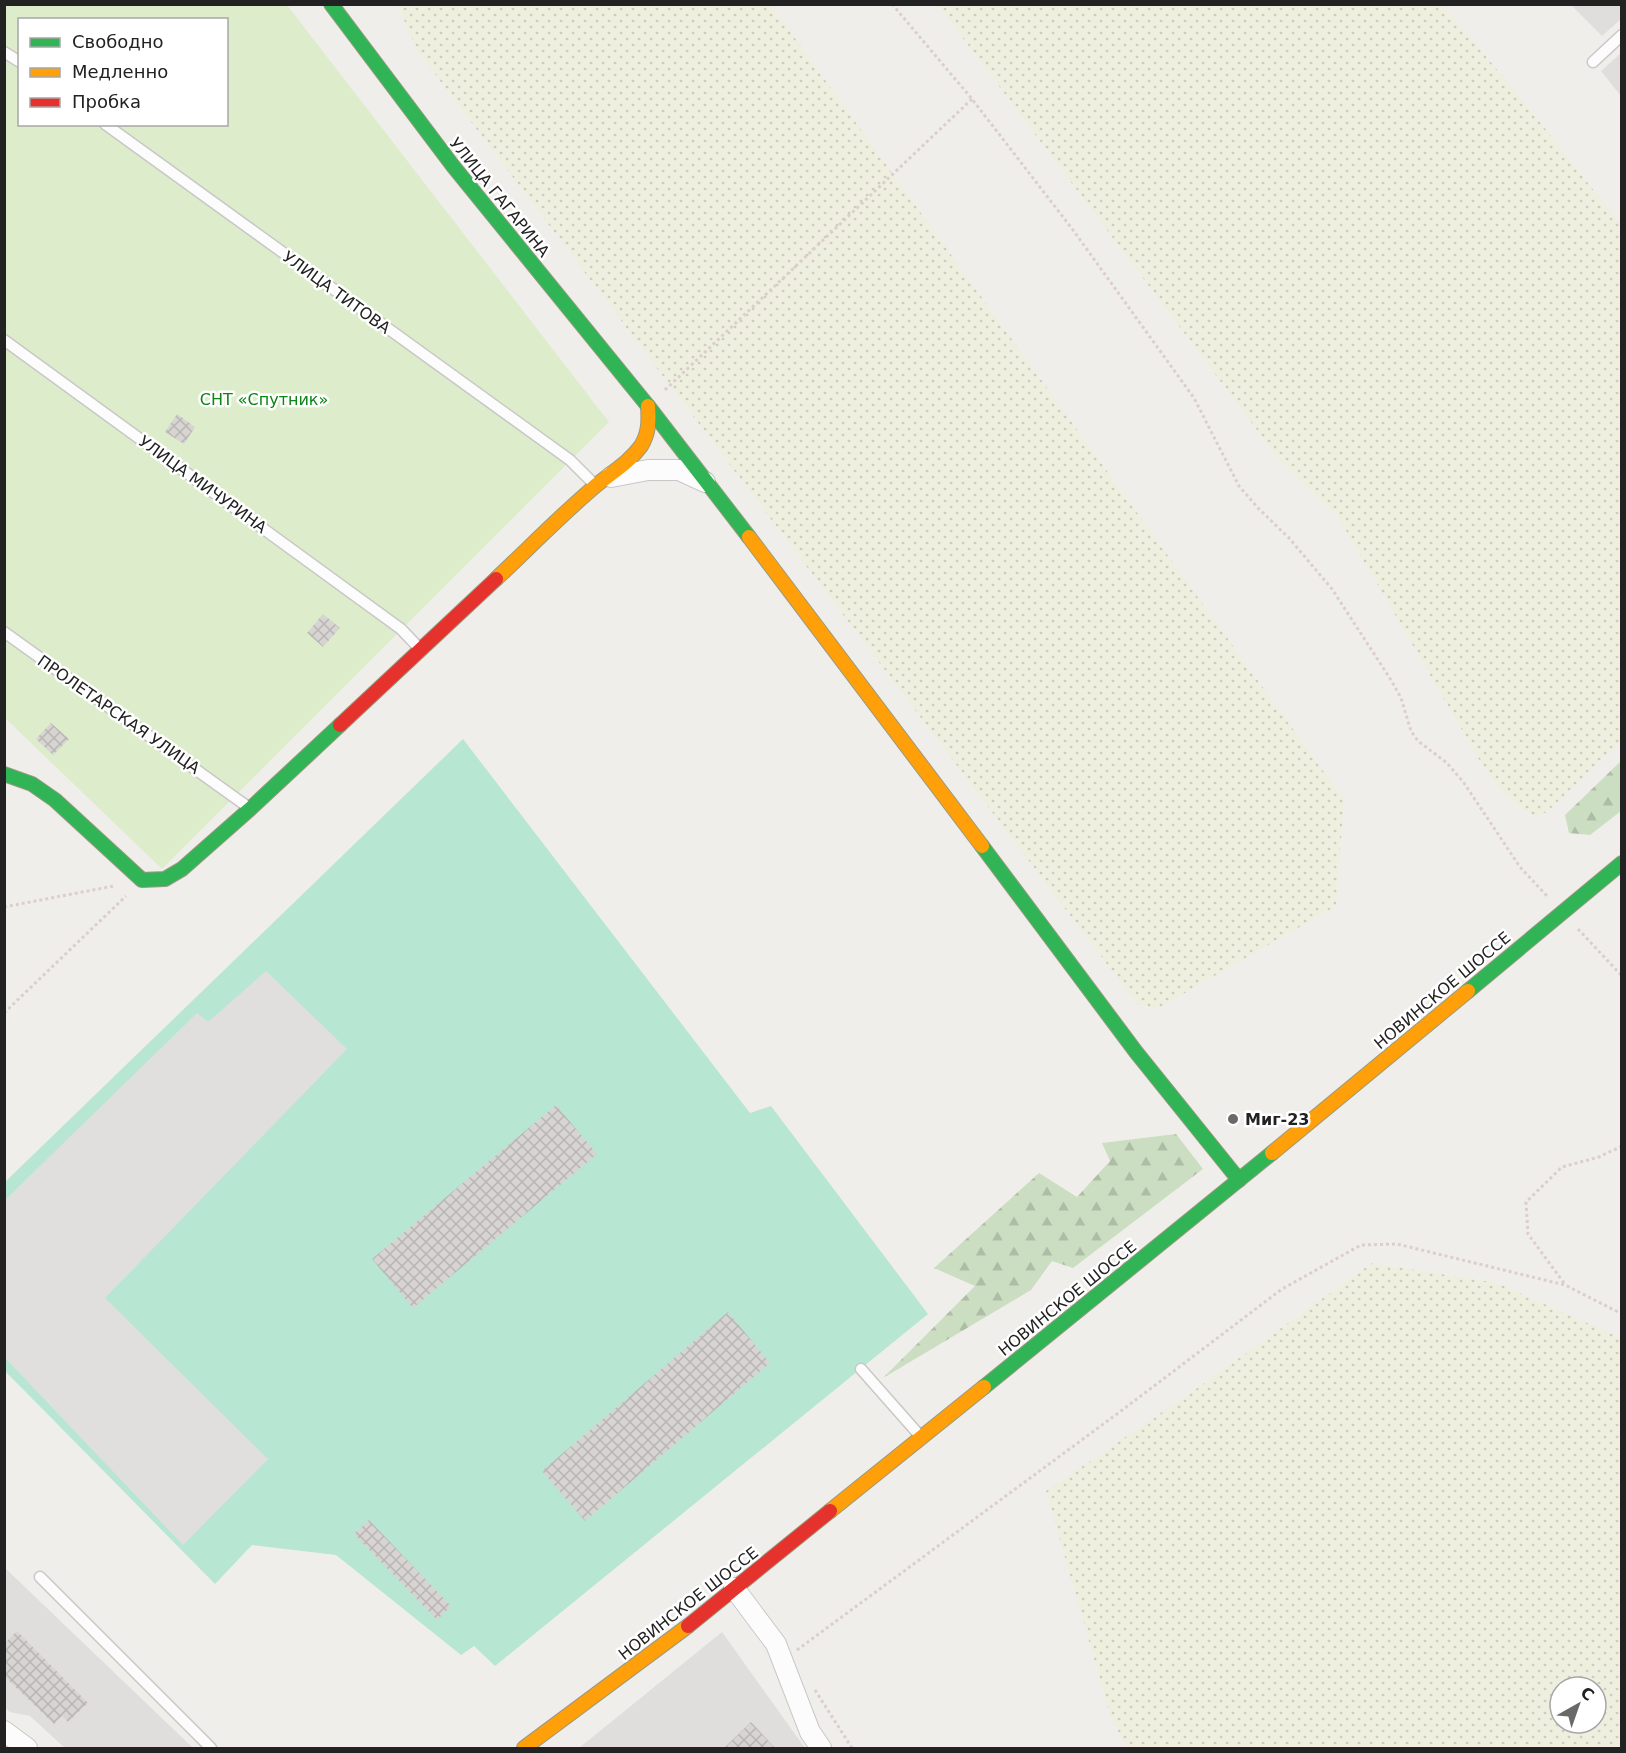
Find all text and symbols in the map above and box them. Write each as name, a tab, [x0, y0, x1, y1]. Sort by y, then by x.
legend	[18, 18, 228, 126]
text: Свободно	[72, 31, 164, 52]
text: Медленно	[72, 61, 168, 82]
text: Пробка	[72, 91, 141, 112]
street label: УЛИЦА ГАГАРИНА	[446, 134, 554, 261]
street label: УЛИЦА ТИТОВА	[279, 247, 394, 338]
park label: СНТ «Спутник»	[200, 390, 328, 409]
street label: УЛИЦА МИЧУРИНА	[135, 432, 270, 537]
street label: ПРОЛЕТАРСКАЯ УЛИЦА	[34, 651, 203, 778]
street label: НОВИНСКОЕ ШОССЕ	[1370, 928, 1514, 1053]
place label: Миг-23	[1245, 1110, 1309, 1129]
marker: Миг-23	[1226, 1112, 1240, 1126]
street label: НОВИНСКОЕ ШОССЕ	[994, 1237, 1140, 1360]
street label: НОВИНСКОЕ ШОССЕ	[615, 1543, 762, 1664]
north arrow	[1548, 1675, 1608, 1735]
text: С	[1577, 1683, 1598, 1705]

